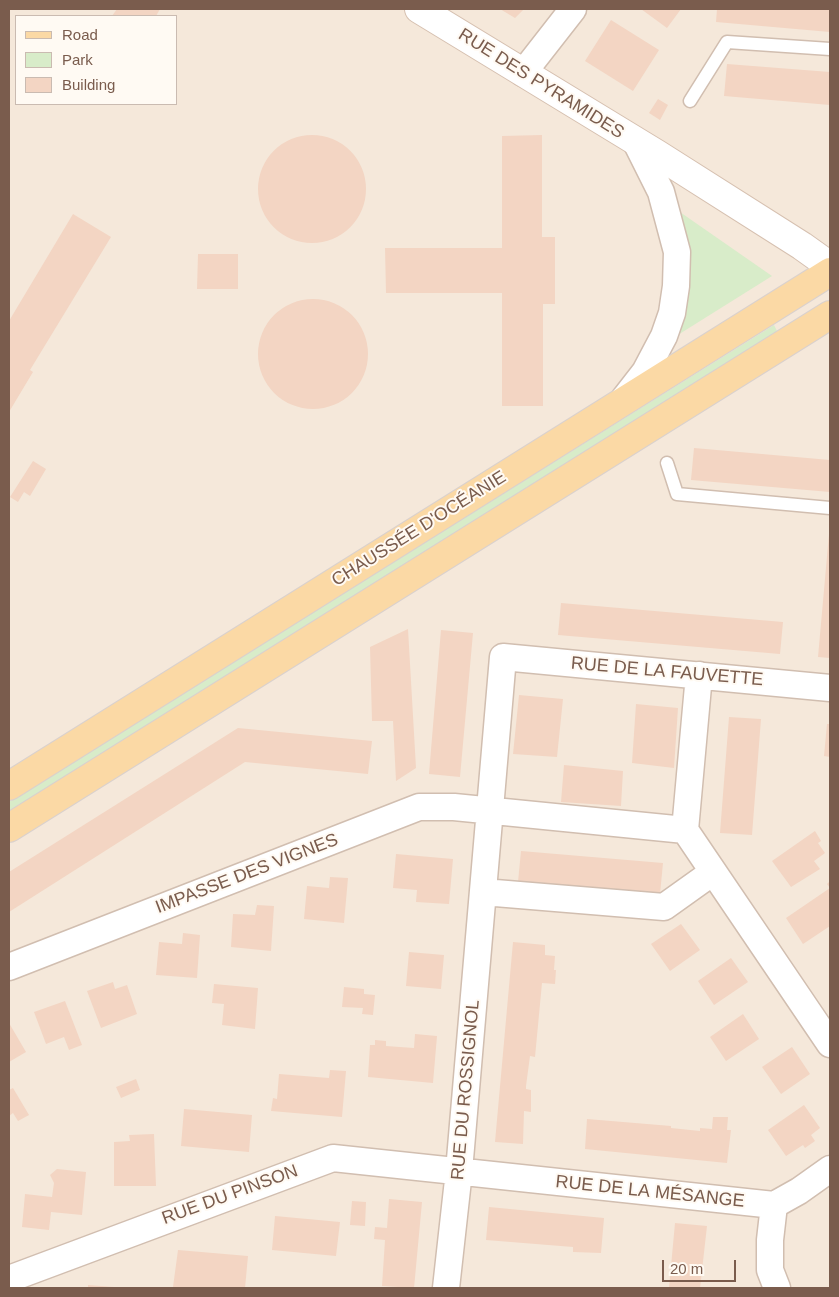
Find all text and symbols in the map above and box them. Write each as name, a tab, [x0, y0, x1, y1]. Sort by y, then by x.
legend	[15, 15, 178, 105]
street label: RUE DES PYRAMIDES	[454, 24, 628, 144]
text: Road	[62, 26, 98, 43]
text: Park	[62, 51, 93, 68]
text: Building	[62, 76, 115, 93]
street label: CHAUSSÉE D'OCÉANIE	[328, 466, 510, 592]
street label: RUE DE LA FAUVETTE	[570, 653, 764, 691]
street label: IMPASSE DES VIGNES	[153, 829, 341, 919]
street label: RUE DU ROSSIGNOL	[447, 999, 485, 1181]
street label: RUE DU PINSON	[159, 1160, 301, 1230]
street label: RUE DE LA MÉSANGE	[554, 1171, 746, 1213]
scale bar	[664, 1250, 738, 1282]
text: 20 m	[670, 1260, 703, 1277]

